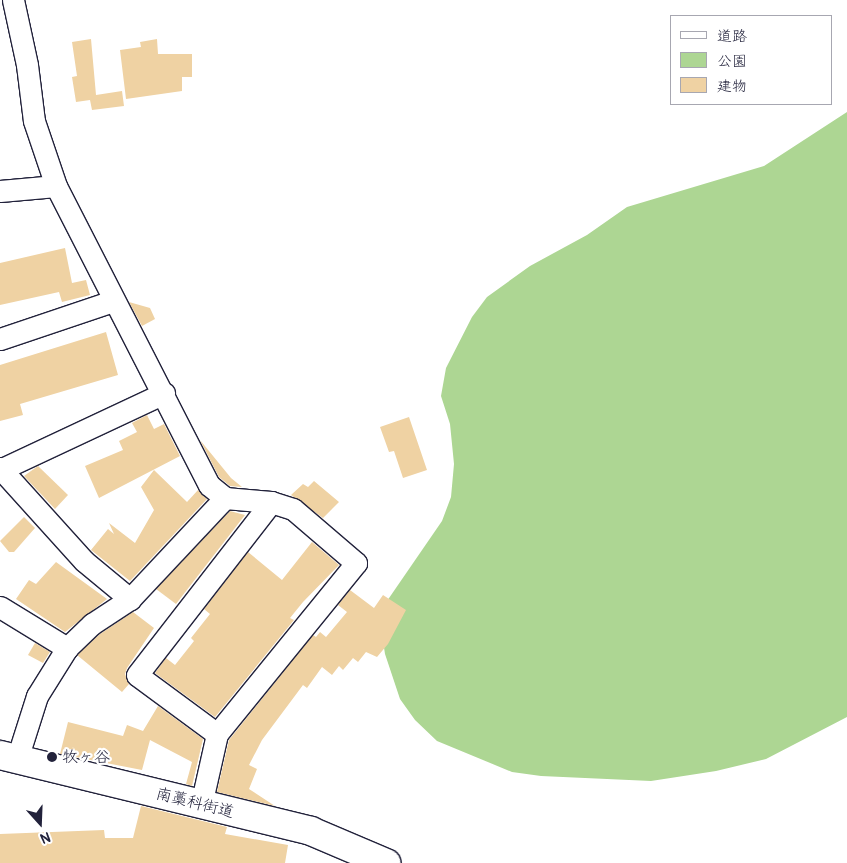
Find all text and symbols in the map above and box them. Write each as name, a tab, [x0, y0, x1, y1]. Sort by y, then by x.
legend	[670, 15, 832, 105]
text: 道路	[717, 27, 747, 46]
text: 公園	[717, 52, 747, 71]
text: 建物	[717, 77, 747, 96]
place label: 牧ヶ谷	[62, 747, 110, 767]
marker: 牧ヶ谷	[46, 751, 58, 763]
street label: 南藁科街道	[154, 784, 236, 822]
north arrow	[15, 798, 65, 848]
text: N	[38, 828, 53, 847]

